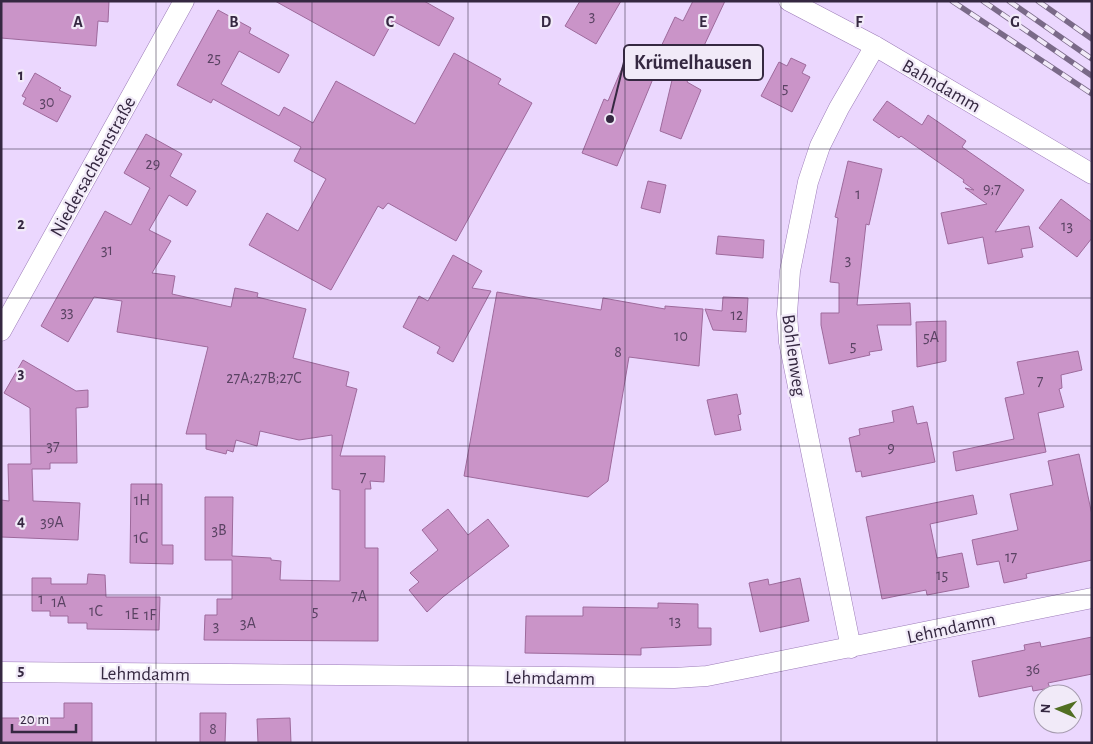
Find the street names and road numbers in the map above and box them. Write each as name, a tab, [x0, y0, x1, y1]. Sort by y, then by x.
street label: Bahndamm	[899, 56, 984, 116]
street label: Niedersachsenstraße	[47, 94, 140, 240]
street label: Bohlenweg	[778, 313, 809, 398]
street label: Lehmdamm	[905, 610, 997, 647]
street label: Lehmdamm	[100, 664, 190, 685]
street label: Lehmdamm	[505, 668, 595, 689]

